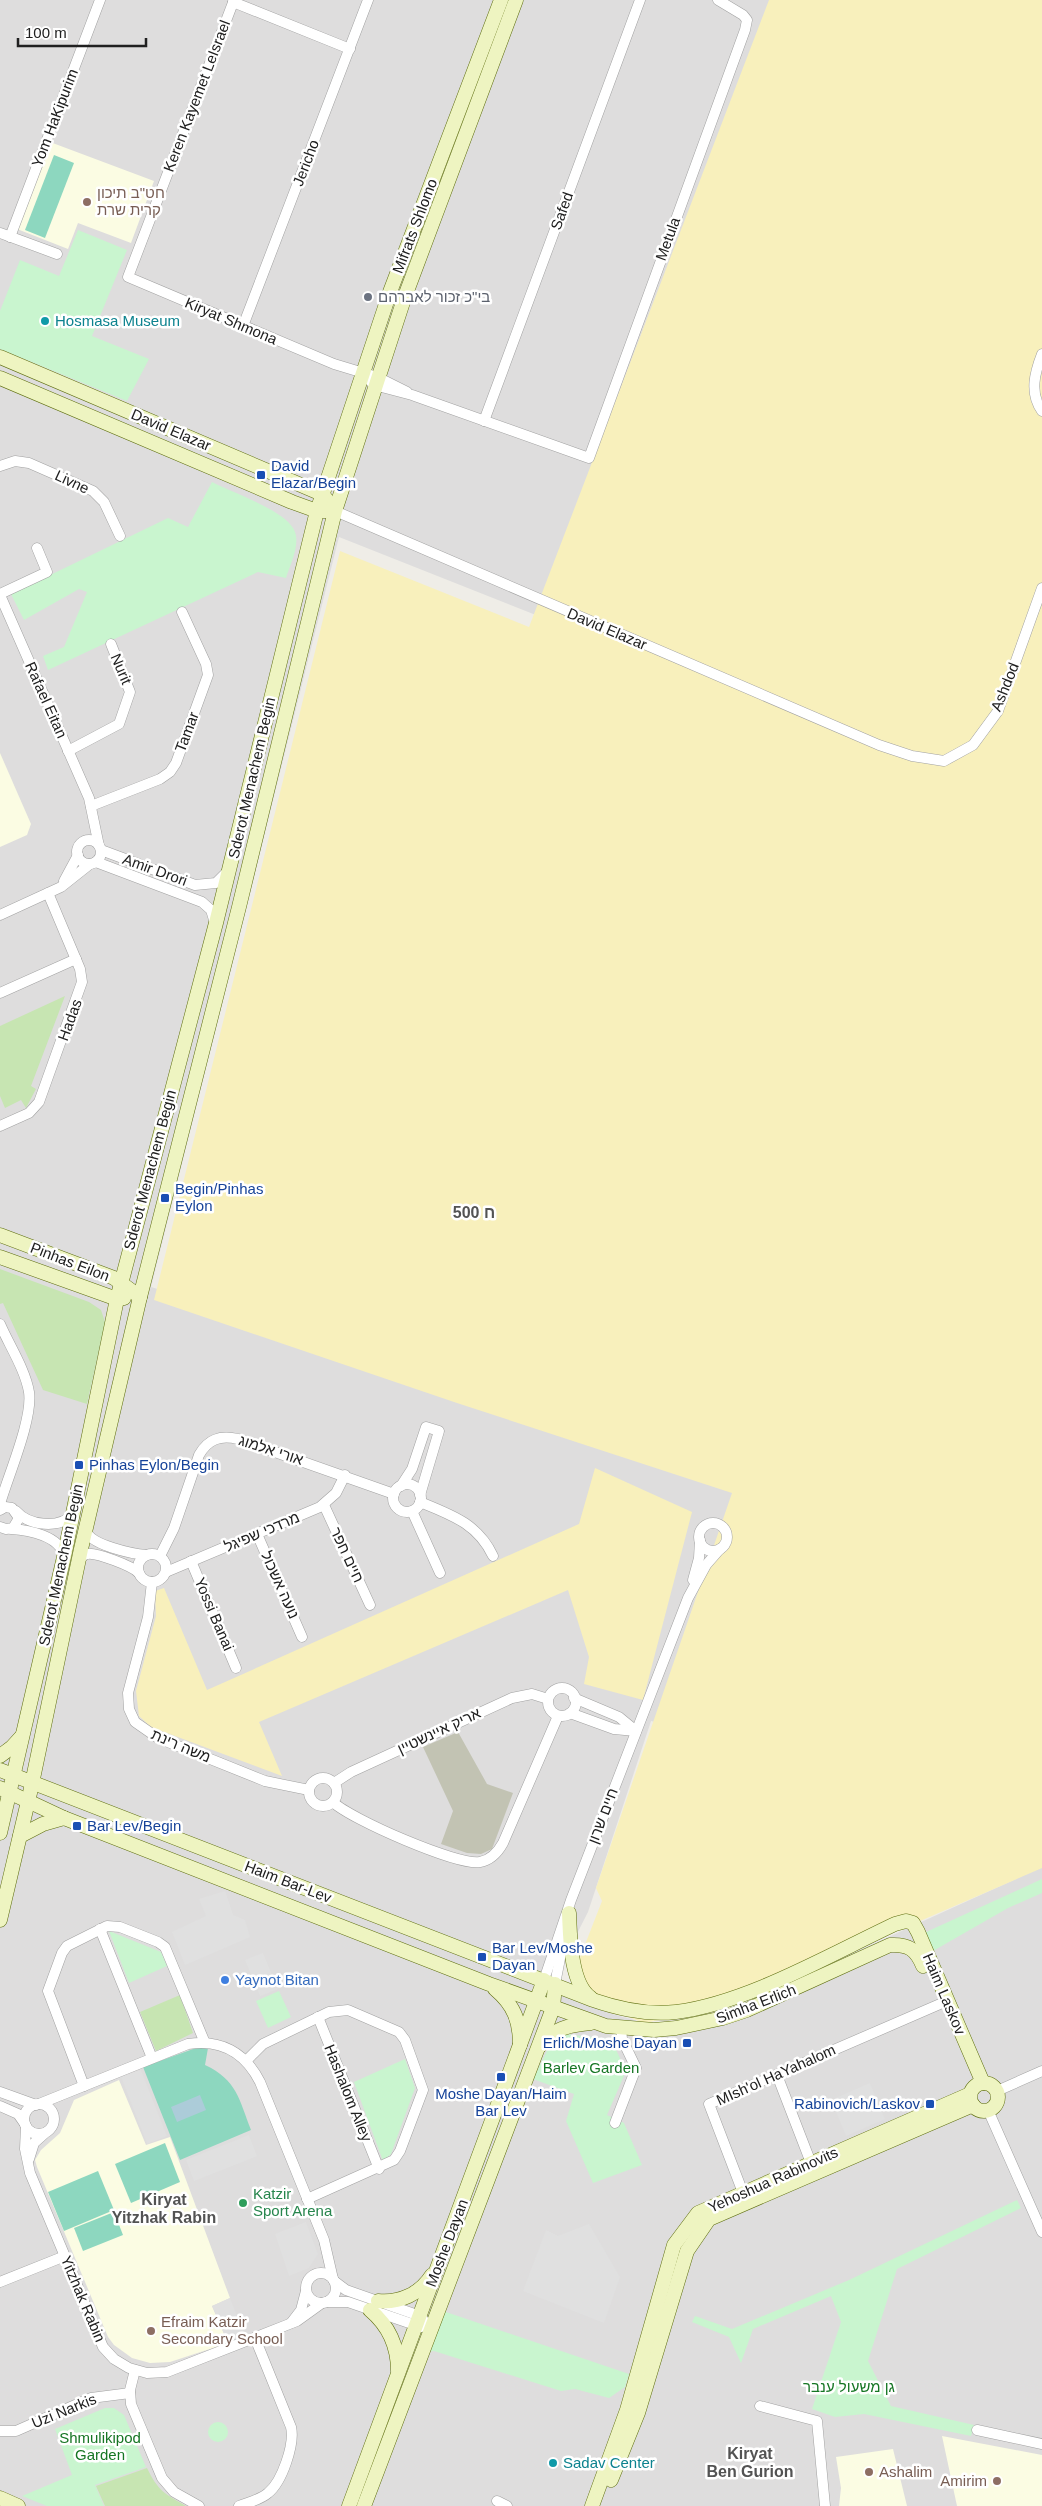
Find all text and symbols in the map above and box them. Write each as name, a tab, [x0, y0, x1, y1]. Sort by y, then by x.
scale bar	[18, 15, 145, 47]
street label: Keren Kayemet LeIsrael	[160, 18, 233, 174]
text: 100 m	[25, 24, 67, 41]
street label: Yom HaKipurim	[28, 66, 81, 169]
street label: Jericho	[289, 137, 322, 188]
street label: Mifrats Shlomo	[389, 176, 440, 276]
place label: חט"ב תיכון קרית שרת	[97, 184, 165, 218]
street label: Safed	[547, 190, 576, 232]
marker: חט"ב תיכון קרית שרת	[81, 196, 93, 208]
street label: Metula	[652, 214, 683, 263]
place label: בי"כ זכור לאברהם	[378, 288, 490, 305]
marker: בי"כ זכור לאברהם	[362, 291, 374, 303]
street label: Kiryat Shmona	[183, 293, 280, 348]
place label: Hosmasa Museum	[55, 312, 180, 329]
marker: Hosmasa Museum	[39, 315, 51, 327]
street label: David Elazar	[129, 405, 214, 454]
place label: David Elazar/Begin	[271, 457, 356, 491]
street label: Livne	[52, 466, 92, 497]
marker: David Elazar/Begin	[255, 469, 267, 481]
street label: David Elazar	[565, 604, 650, 653]
street label: Nurit	[107, 651, 136, 687]
street label: Rafael Eitan	[22, 659, 71, 741]
street label: Ashdod	[987, 660, 1022, 714]
street label: Sderot Menachem Begin	[225, 696, 278, 860]
street label: Tamar	[171, 709, 202, 754]
street label: Amir Drori	[121, 850, 190, 889]
street label: Hadas	[54, 997, 85, 1043]
street label: Sderot Menachem Begin	[120, 1088, 179, 1252]
place label: Begin/Pinhas Eylon	[175, 1180, 263, 1214]
marker: Begin/Pinhas Eylon	[159, 1192, 171, 1204]
district label: ח 500	[453, 1204, 495, 1221]
street label: Pinhas Eilon	[28, 1239, 112, 1284]
street label: אורי אלמוג	[237, 1431, 306, 1468]
place label: Pinhas Eylon/Begin	[89, 1456, 219, 1473]
marker: Pinhas Eylon/Begin	[73, 1459, 85, 1471]
street label: Sderot Menachem Begin	[35, 1482, 86, 1647]
street label: מרדכי שפיגל	[222, 1508, 302, 1555]
street label: חיים חפר	[327, 1525, 368, 1585]
street label: נועה אשכול	[258, 1548, 303, 1621]
street label: Yossi Banai	[191, 1575, 237, 1653]
street label: אריק איינשטיין	[395, 1704, 483, 1757]
street label: משה רינת	[149, 1725, 213, 1766]
street label: חיים שרון	[584, 1785, 621, 1846]
place label: Bar Lev/Begin	[87, 1817, 181, 1834]
marker: Bar Lev/Begin	[71, 1820, 83, 1832]
street label: Haim Bar-Lev	[242, 1857, 334, 1906]
place label: Bar Lev/Moshe Dayan	[492, 1939, 593, 1973]
marker: Bar Lev/Moshe Dayan	[476, 1951, 488, 1963]
street label: Haim Laskov	[920, 1951, 969, 2037]
place label: Yaynot Bitan	[235, 1971, 319, 1988]
marker: Yaynot Bitan	[219, 1974, 231, 1986]
street label: Simha Erlich	[713, 1981, 798, 2027]
place label: Erlich/Moshe Dayan	[543, 2034, 677, 2051]
marker: Erlich/Moshe Dayan	[681, 2037, 693, 2049]
street label: MIsh'ol HaYahalom	[714, 2041, 838, 2108]
street label: Hashalom Alley	[321, 2042, 376, 2144]
park label: Barlev Garden	[543, 2059, 639, 2076]
marker: Moshe Dayan/Haim Bar Lev	[495, 2071, 507, 2083]
place label: Moshe Dayan/Haim Bar Lev	[435, 2085, 567, 2119]
place label: Rabinovich/Laskov	[794, 2095, 920, 2112]
marker: Rabinovich/Laskov	[924, 2098, 936, 2110]
street label: Yehoshua Rabinovits	[705, 2143, 840, 2216]
place label: Katzir Sport Arena	[253, 2185, 333, 2219]
district label: Kiryat Yitzhak Rabin	[112, 2191, 216, 2226]
marker: Katzir Sport Arena	[237, 2197, 249, 2209]
street label: Moshe Dayan	[422, 2197, 471, 2289]
street label: Yitzhak Rabin	[58, 2253, 109, 2344]
place label: Efraim Katzir Secondary School	[161, 2313, 283, 2347]
marker: Efraim Katzir Secondary School	[145, 2325, 157, 2337]
park label: גן משעול ענבר	[803, 2378, 895, 2395]
street label: Uzi Narkis	[29, 2390, 99, 2431]
park label: Shmulikipod Garden	[59, 2429, 141, 2463]
district label: Kiryat Ben Gurion	[706, 2445, 794, 2480]
place label: Sadav Center	[563, 2454, 655, 2471]
marker: Sadav Center	[547, 2457, 559, 2469]
place label: Ashalim	[879, 2463, 932, 2480]
marker: Ashalim	[863, 2466, 875, 2478]
place label: Amirim	[940, 2472, 987, 2489]
marker: Amirim	[991, 2475, 1003, 2487]

